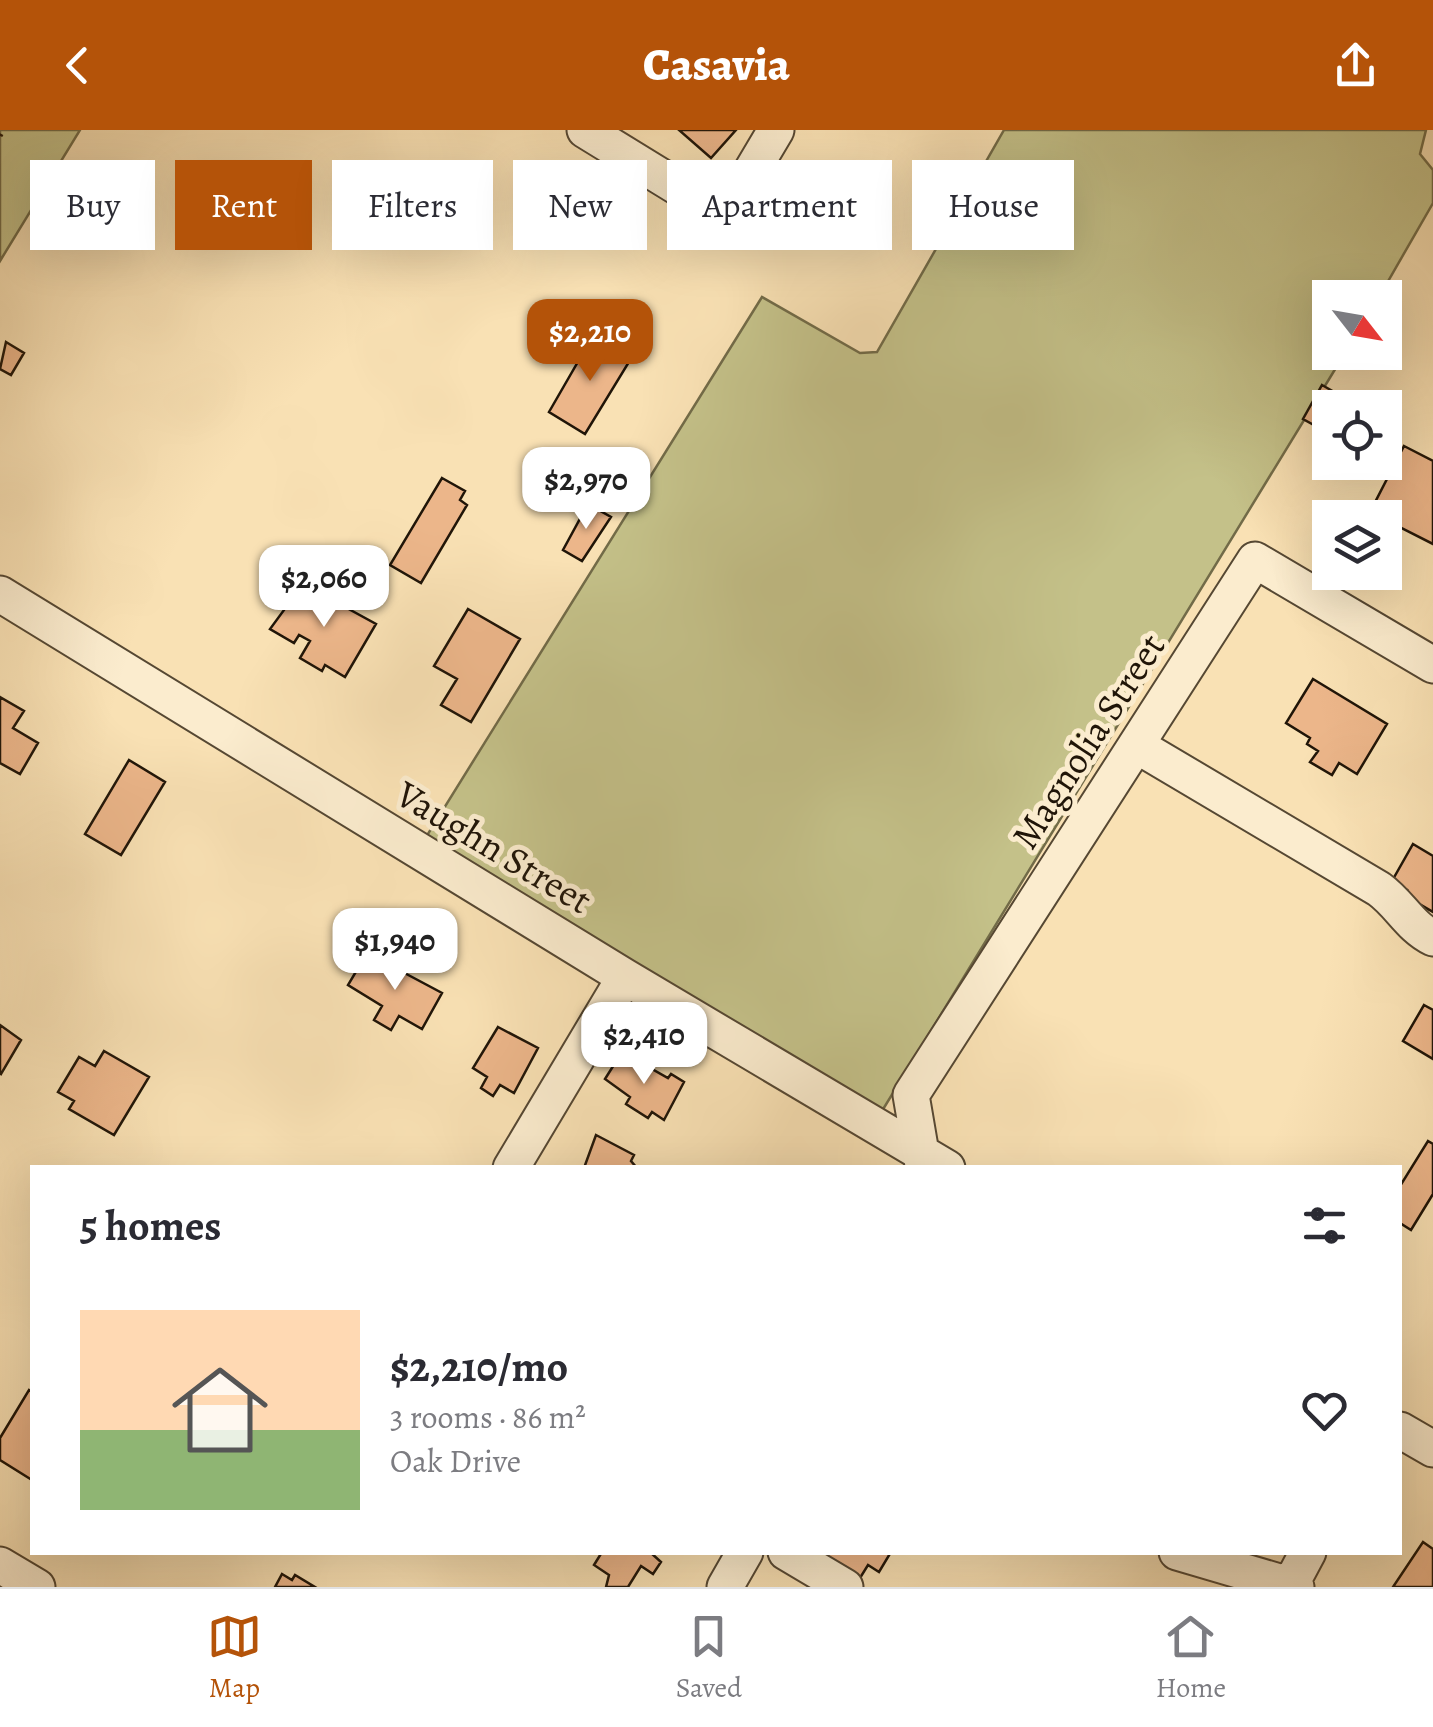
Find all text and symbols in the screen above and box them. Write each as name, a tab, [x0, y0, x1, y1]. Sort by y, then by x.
text: Casavia	[643, 34, 790, 96]
icon: back	[50, 38, 105, 93]
icon: share	[1328, 38, 1383, 93]
chip: Buy	[30, 160, 155, 250]
chip: Rent	[175, 160, 312, 250]
chip: Filters	[332, 160, 493, 250]
chip: New	[513, 160, 647, 250]
chip: Apartment	[667, 160, 892, 250]
chip: House	[912, 160, 1074, 250]
north arrow	[1312, 280, 1402, 370]
map controls	[1312, 280, 1402, 590]
pin: $2,210	[509, 299, 671, 384]
text: $2,210	[549, 309, 631, 353]
button: locate	[1312, 390, 1402, 480]
pin: $2,970	[505, 447, 667, 532]
text: $2,970	[544, 457, 628, 501]
button: layers	[1312, 500, 1402, 590]
pin: $2,060	[243, 545, 405, 630]
text: $2,060	[281, 555, 367, 599]
street label: Magnolia Street	[999, 623, 1177, 859]
street label: Vaughn Street	[386, 768, 601, 926]
pin: $1,940	[314, 908, 476, 993]
text: $1,940	[355, 918, 435, 962]
pin: $2,410	[563, 1002, 725, 1087]
text: $2,410	[603, 1012, 685, 1056]
text: 5 homes	[80, 1197, 221, 1254]
icon: filters	[1297, 1198, 1352, 1253]
text: $2,210/mo	[390, 1338, 568, 1395]
icon: home	[160, 1350, 280, 1470]
icon: heart	[1297, 1383, 1352, 1438]
text: 3 rooms · 86 m²	[390, 1395, 586, 1439]
text: Oak Drive	[390, 1439, 521, 1483]
tab: Map	[207, 1609, 262, 1707]
tab: Saved	[676, 1609, 742, 1707]
tab: Home	[1156, 1609, 1226, 1707]

